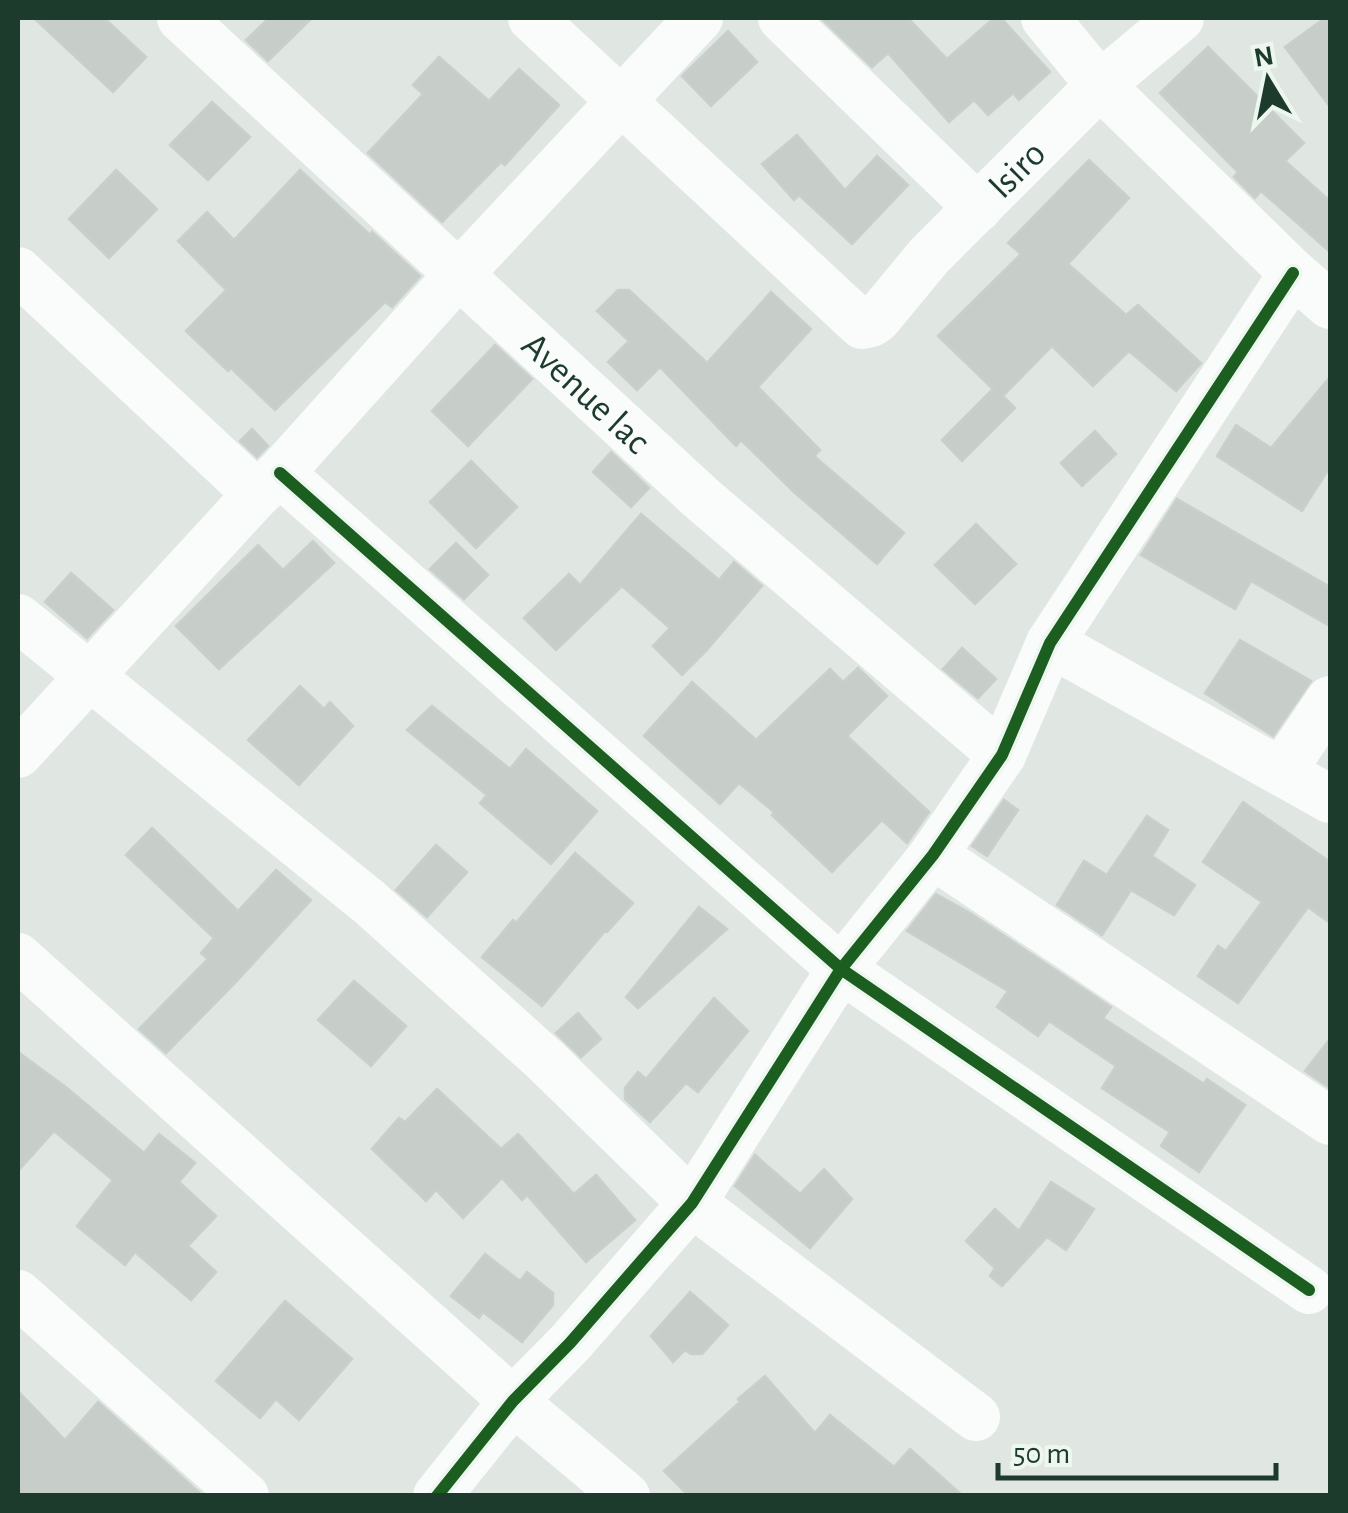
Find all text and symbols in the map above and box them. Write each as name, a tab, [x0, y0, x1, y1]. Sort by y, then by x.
north arrow	[1218, 30, 1318, 130]
text: N	[1252, 42, 1276, 73]
street label: Isiro	[982, 134, 1053, 206]
street label: Avenue lac	[514, 326, 656, 462]
scale bar	[998, 1418, 1276, 1480]
text: 50 m	[1013, 1439, 1070, 1469]

